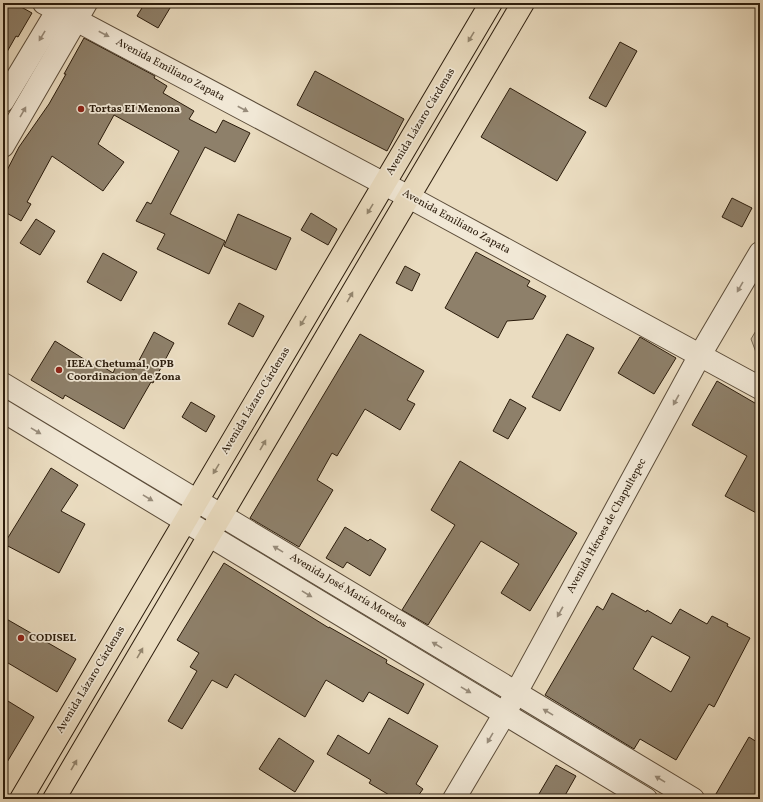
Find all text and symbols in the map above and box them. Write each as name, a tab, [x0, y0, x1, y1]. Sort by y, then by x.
one-way arrow	[38, 31, 46, 41]
one-way arrow	[98, 31, 109, 38]
one-way arrow	[468, 31, 475, 43]
street label: Avenida Emiliano Zapata	[113, 35, 228, 105]
street label: Avenida Lázaro Cárdenas	[383, 65, 459, 178]
place label: Tortas EI Menona	[89, 102, 180, 117]
marker: Tortas EI Menona	[76, 104, 86, 114]
one-way arrow	[237, 105, 249, 112]
one-way arrow	[19, 106, 26, 118]
street label: Avenida Emiliano Zapata	[399, 186, 513, 258]
one-way arrow	[366, 203, 373, 215]
one-way arrow	[737, 281, 744, 293]
one-way arrow	[346, 291, 353, 303]
one-way arrow	[300, 315, 307, 327]
street label: Avenida Lázaro Cárdenas	[218, 344, 294, 457]
place label: IEEA Chetumal, OPB Coordinacion de Zona	[67, 357, 181, 385]
marker: IEEA Chetumal, OPB Coordinacion de Zona	[54, 365, 64, 375]
one-way arrow	[672, 394, 679, 405]
one-way arrow	[30, 428, 42, 435]
one-way arrow	[259, 439, 266, 451]
street label: Avenida Héroes de Chapultepec	[564, 456, 650, 596]
one-way arrow	[212, 464, 220, 474]
one-way arrow	[142, 495, 154, 502]
one-way arrow	[273, 545, 283, 553]
street label: Avenida José María Morelos	[287, 550, 410, 632]
one-way arrow	[301, 591, 313, 598]
one-way arrow	[556, 606, 563, 618]
street label: Avenida Lázaro Cárdenas	[53, 623, 129, 736]
place label: CODISEL	[29, 631, 76, 646]
marker: CODISEL	[16, 633, 26, 643]
one-way arrow	[431, 641, 443, 648]
one-way arrow	[136, 648, 144, 658]
one-way arrow	[460, 687, 472, 694]
one-way arrow	[542, 708, 554, 715]
one-way arrow	[487, 732, 494, 744]
one-way arrow	[70, 760, 78, 770]
one-way arrow	[654, 775, 666, 782]

